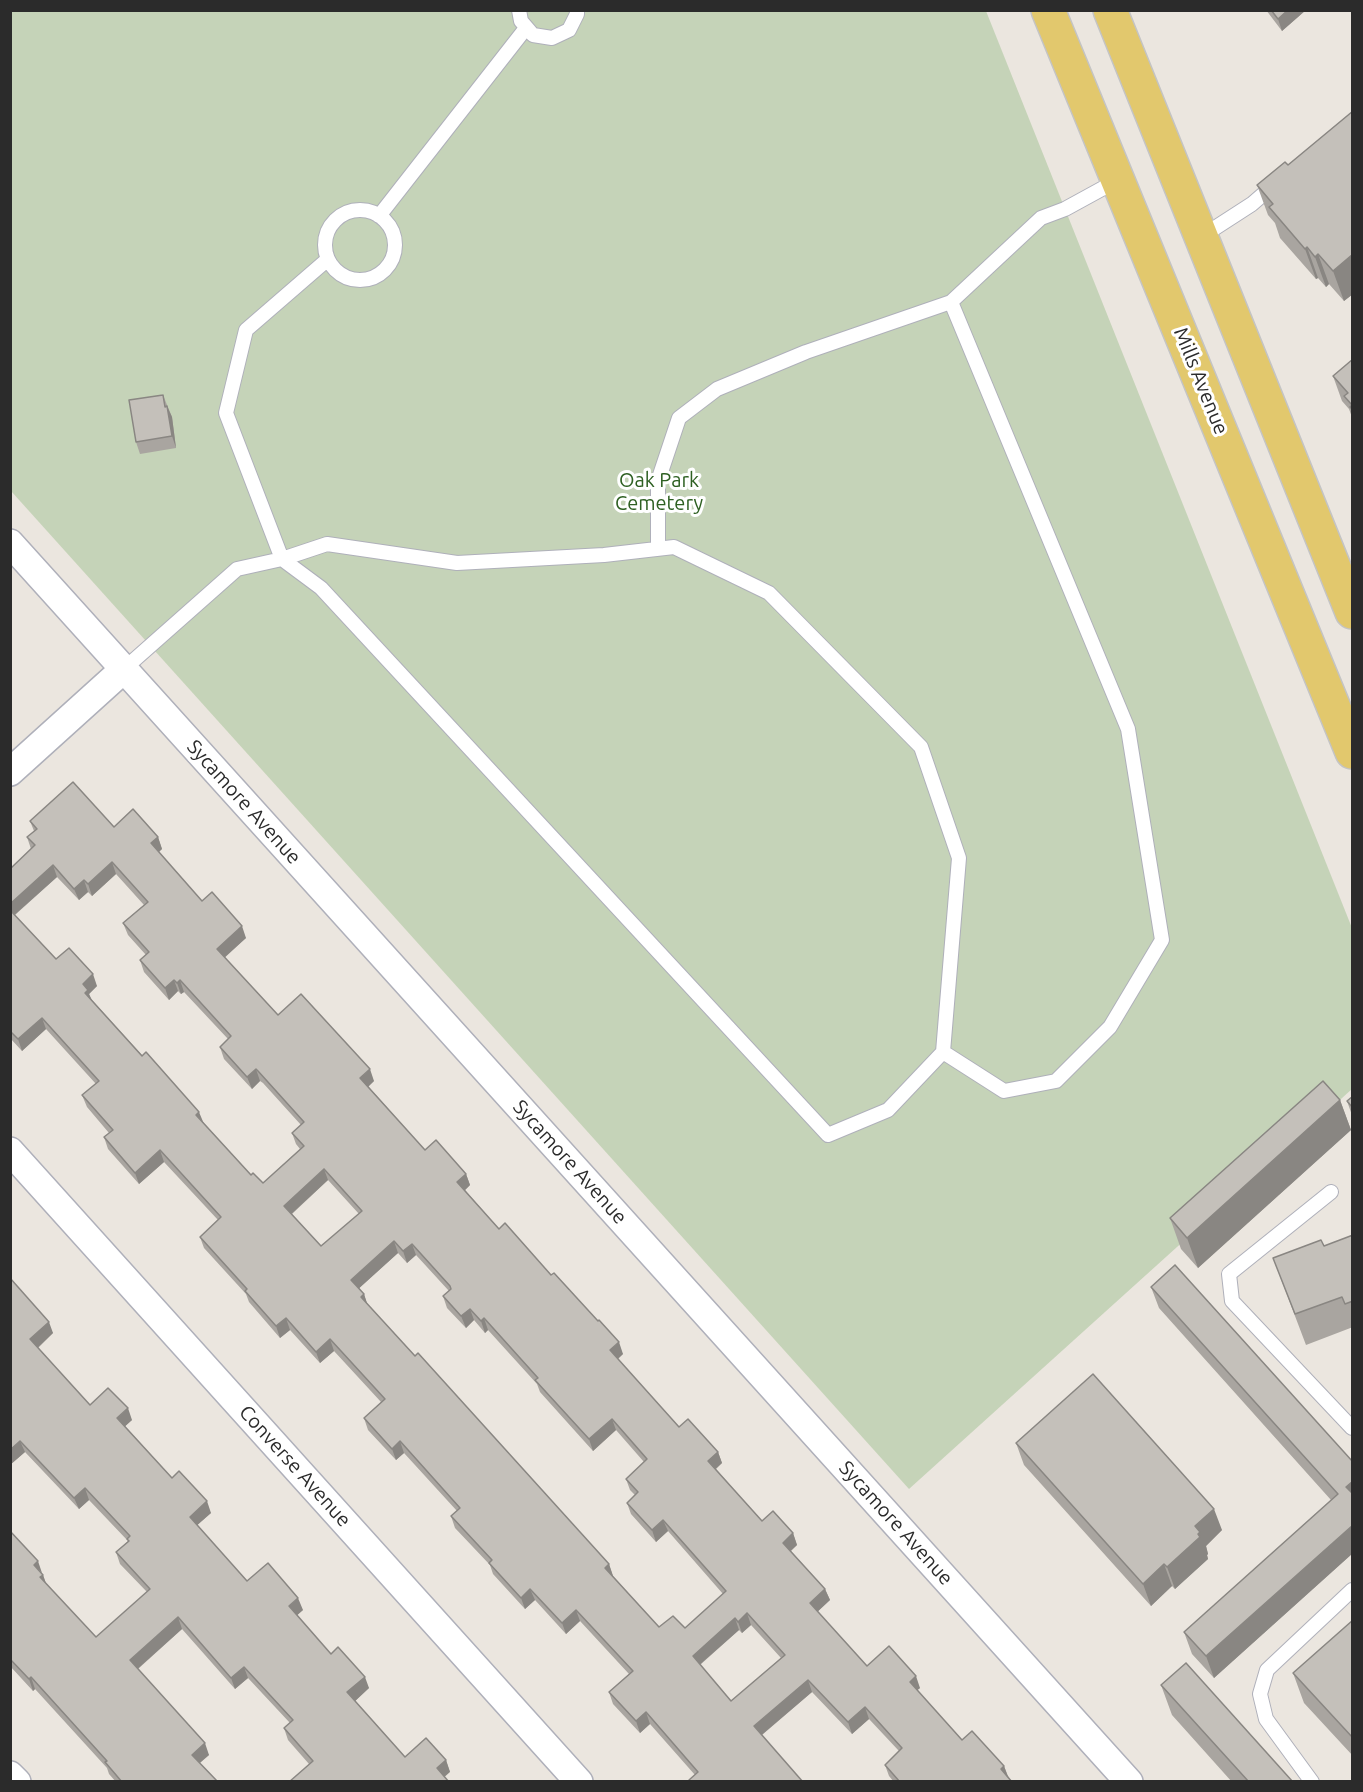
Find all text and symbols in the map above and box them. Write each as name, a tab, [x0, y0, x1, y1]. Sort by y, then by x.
street label: Mills Avenue	[1169, 324, 1233, 438]
park label: Oak Park Cemetery	[615, 468, 703, 515]
street label: Sycamore Avenue	[182, 735, 306, 869]
street label: Sycamore Avenue	[508, 1095, 632, 1229]
street label: Converse Avenue	[234, 1400, 356, 1532]
street label: Sycamore Avenue	[834, 1456, 958, 1590]

